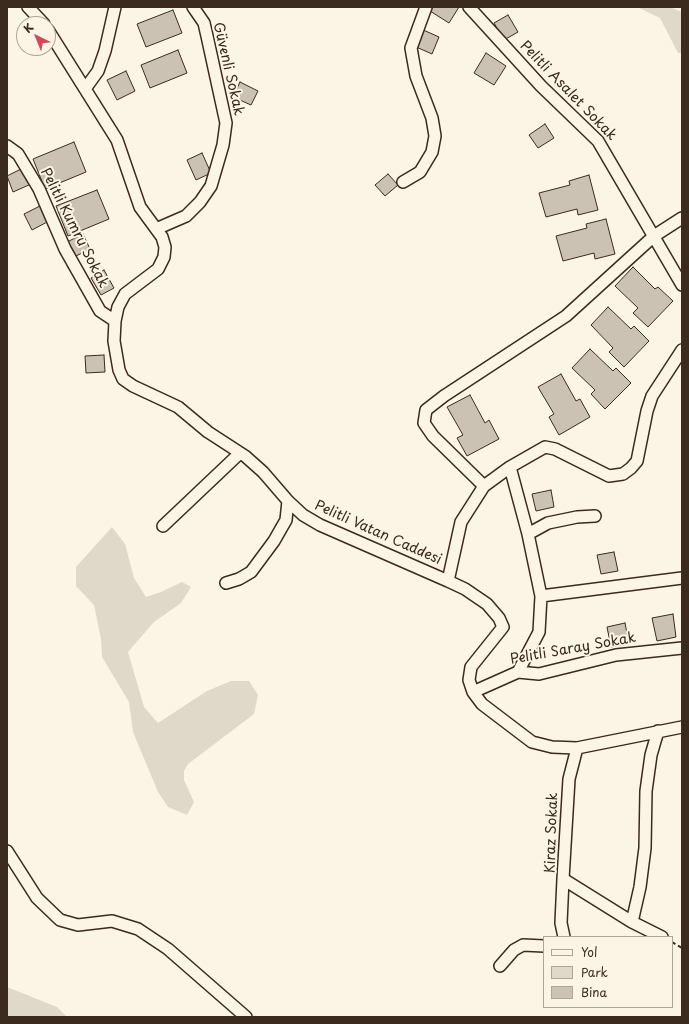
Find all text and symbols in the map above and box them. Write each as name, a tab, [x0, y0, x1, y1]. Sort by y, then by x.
north arrow	[16, 16, 56, 56]
text: K	[19, 19, 37, 37]
street label: Güvenli Sokak	[209, 21, 247, 117]
street label: Pelitli Asalet Sokak	[516, 38, 620, 144]
street label: Pelitli Kumru Sokak	[37, 165, 111, 291]
street label: Pelitli Vatan Caddesi	[312, 497, 444, 569]
street label: Pelitli Saray Sokak	[509, 630, 637, 668]
street label: Kiraz Sokak	[542, 792, 562, 874]
legend	[543, 936, 673, 1008]
text: Yol	[581, 943, 597, 961]
text: Park	[581, 963, 608, 981]
text: Bina	[581, 983, 607, 1001]

